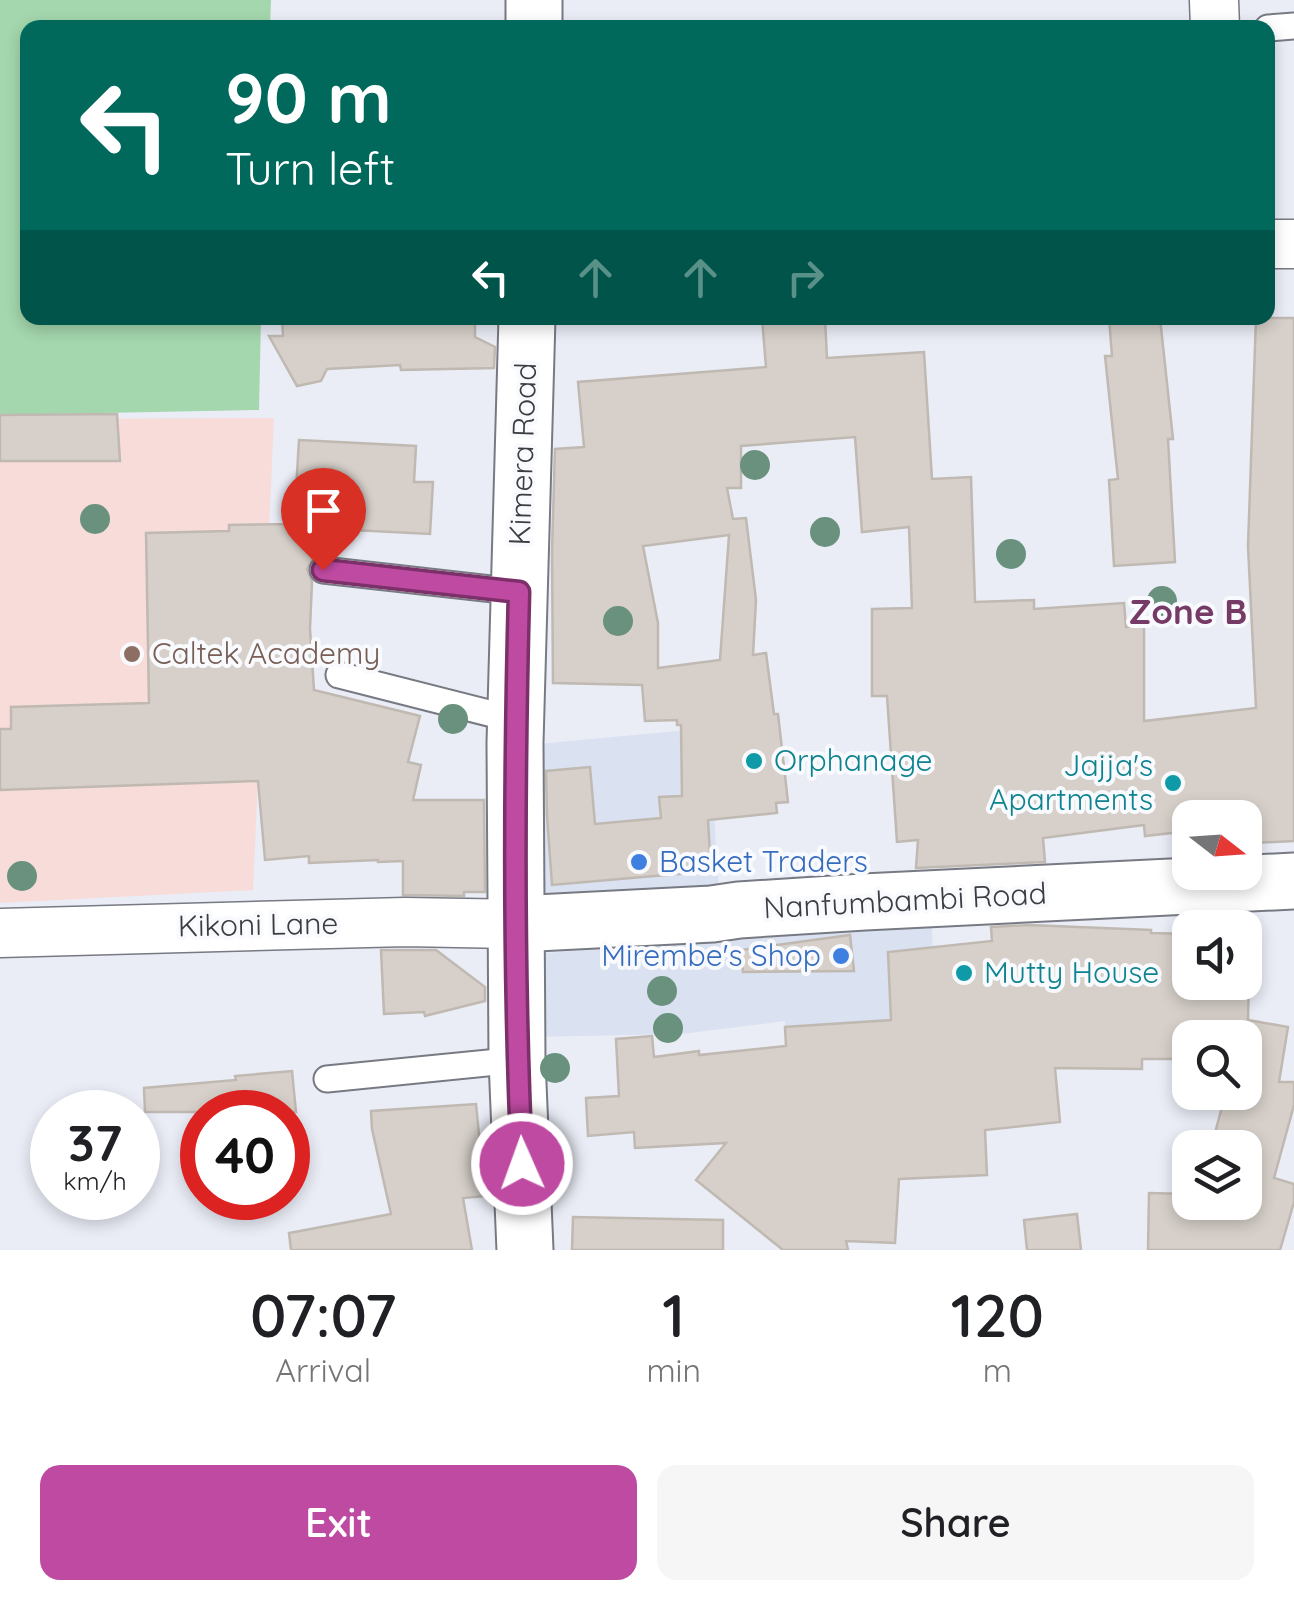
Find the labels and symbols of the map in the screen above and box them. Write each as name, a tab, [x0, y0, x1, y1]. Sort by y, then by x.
street label: Kimera Road	[500, 362, 544, 546]
pin	[281, 468, 366, 571]
district label: Zone B	[1129, 589, 1247, 633]
place label: Caltek Academy	[152, 634, 380, 672]
marker: Caltek Academy	[121, 643, 143, 665]
place label: Orphanage	[774, 741, 933, 779]
place label: Jajja's Apartments	[989, 746, 1153, 818]
marker: Orphanage	[743, 750, 765, 772]
marker: Jajja's Apartments	[1162, 772, 1184, 794]
north arrow	[1172, 800, 1262, 890]
place label: Basket Traders	[659, 842, 868, 880]
marker: Basket Traders	[628, 851, 650, 873]
street label: Nanfumbambi Road	[762, 874, 1048, 926]
street label: Kikoni Lane	[177, 904, 339, 944]
place label: Mirembe's Shop	[601, 936, 821, 974]
marker: Mirembe's Shop	[830, 945, 852, 967]
place label: Mutty House	[984, 953, 1159, 991]
marker: Mutty House	[953, 962, 975, 984]
speed limit sign: 40	[180, 1090, 310, 1220]
position arrow	[470, 1112, 574, 1216]

